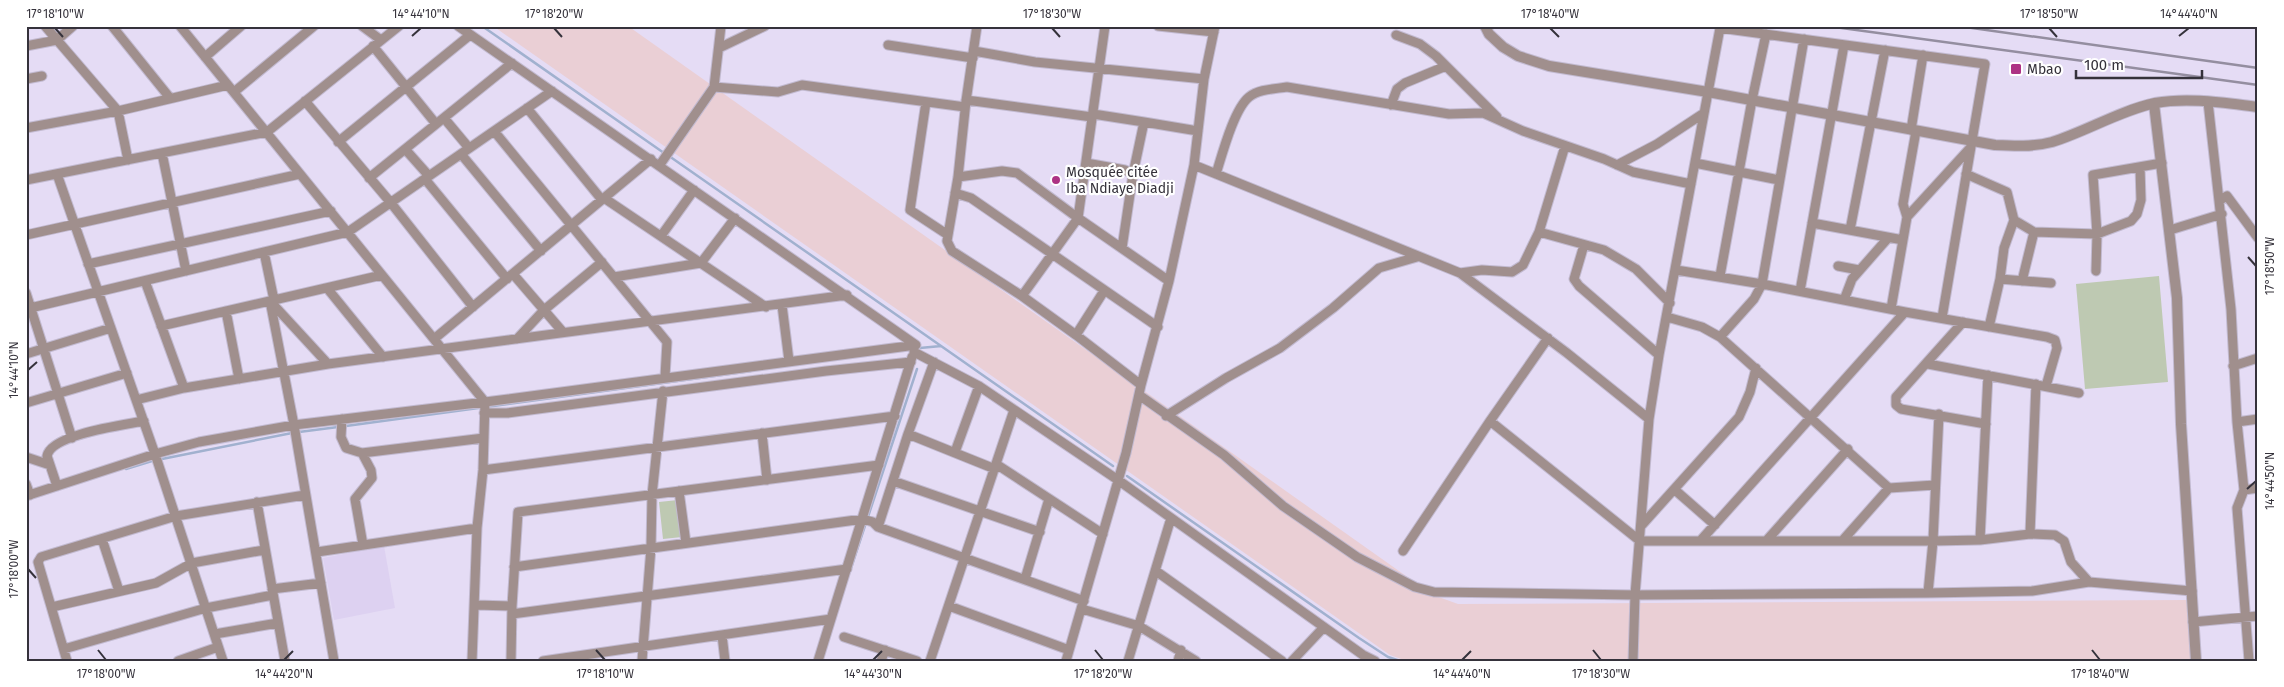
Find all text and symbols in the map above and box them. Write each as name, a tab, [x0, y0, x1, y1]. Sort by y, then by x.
text: 17°18'10"W	[26, 7, 84, 21]
text: 14°44'10"N	[392, 7, 450, 21]
text: 17°18'20"W	[525, 7, 583, 21]
text: 17°18'30"W	[1023, 7, 1081, 21]
text: 17°18'40"W	[1521, 7, 1579, 21]
text: 17°18'50"W	[2020, 7, 2078, 21]
text: 14°44'40"N	[2160, 7, 2218, 21]
scale bar	[2076, 48, 2203, 80]
text: 100 m	[2084, 56, 2124, 74]
place label: Mbao	[2027, 61, 2062, 78]
marker: Mbao	[2009, 62, 2023, 76]
place label: Mosquée citée Iba Ndiaye Diadji	[1066, 164, 1174, 197]
marker: Mosquée citée Iba Ndiaye Diadji	[1050, 174, 1062, 186]
text: 17°18'50"W	[2263, 237, 2277, 295]
text: 14°44'10"N	[7, 341, 21, 399]
text: 14°44'50"N	[2263, 452, 2277, 510]
text: 17°18'00"W	[7, 539, 21, 599]
text: 17°18'00"W	[76, 667, 136, 681]
text: 14°44'20"N	[255, 667, 313, 681]
text: 17°18'10"W	[576, 667, 634, 681]
text: 14°44'30"N	[844, 667, 902, 681]
text: 17°18'20"W	[1074, 667, 1132, 681]
text: 14°44'40"N	[1433, 667, 1491, 681]
text: 17°18'30"W	[1572, 667, 1630, 681]
text: 17°18'40"W	[2071, 667, 2129, 681]

